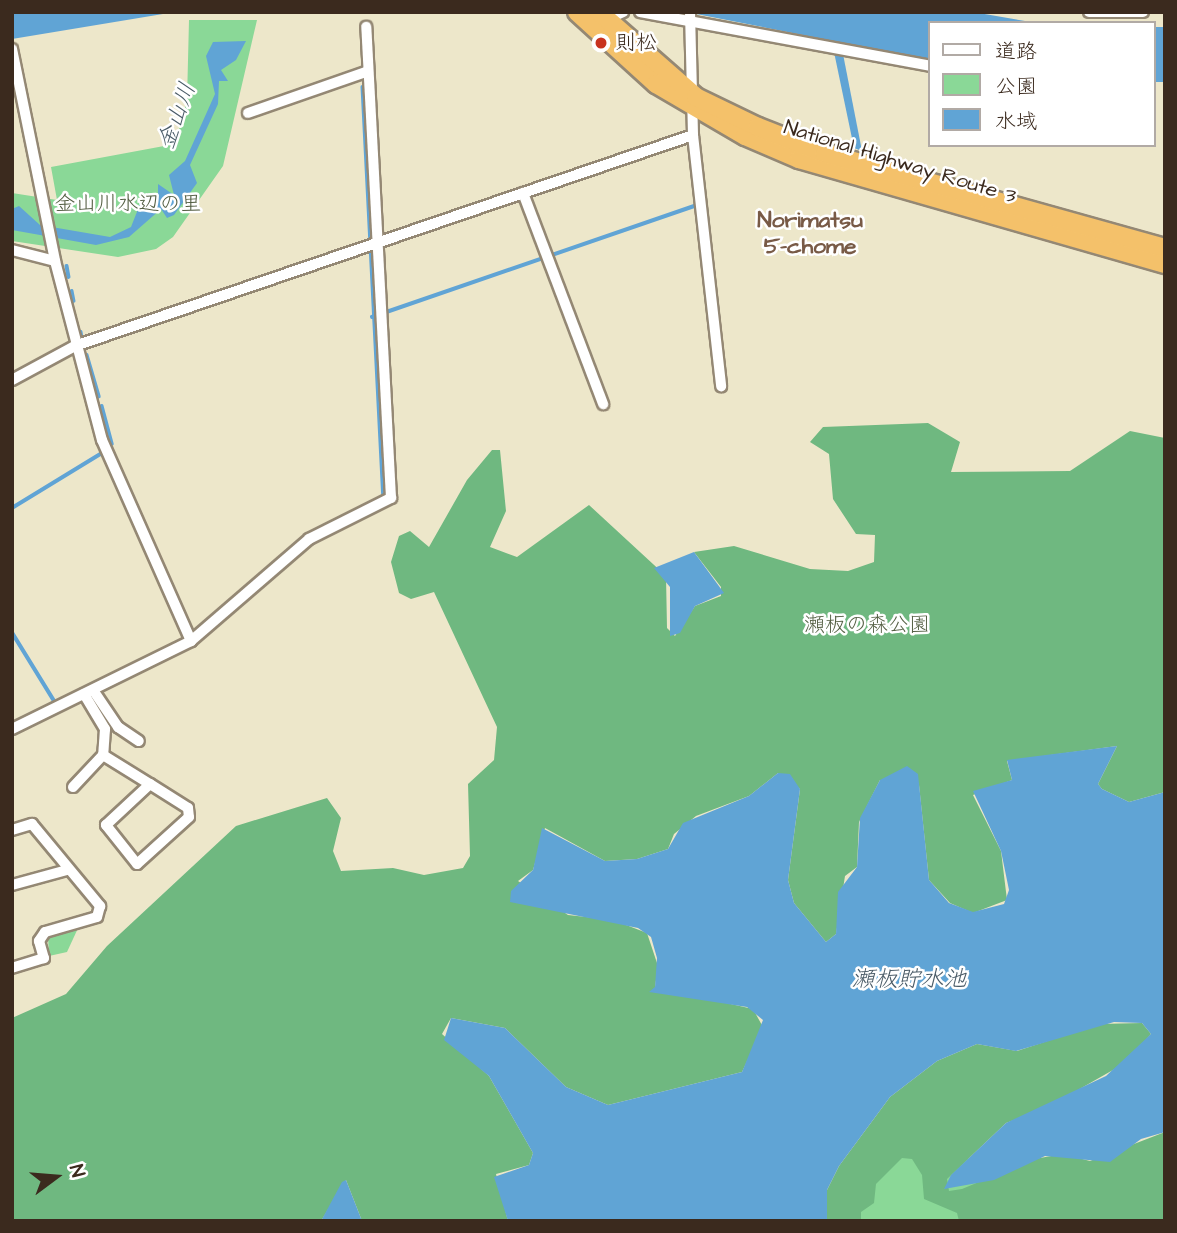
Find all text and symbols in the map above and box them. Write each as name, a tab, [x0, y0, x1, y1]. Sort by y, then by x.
legend	[928, 21, 1156, 147]
place label: 則松	[615, 30, 657, 56]
marker: 則松	[593, 35, 609, 51]
text: 道路	[995, 37, 1037, 66]
text: 公園	[995, 72, 1037, 101]
water label: 金山川	[152, 79, 202, 153]
text: 水域	[995, 107, 1037, 136]
street label: National Highway Route 3	[781, 115, 1019, 209]
park label: 金山川水辺の里	[55, 191, 201, 217]
district label: Norimatsu 5-chome	[757, 206, 863, 260]
park label: 瀬板の森公園	[804, 612, 930, 638]
water label: 瀬板貯水池	[852, 965, 966, 993]
north arrow	[21, 1142, 91, 1212]
text: N	[62, 1162, 91, 1181]

